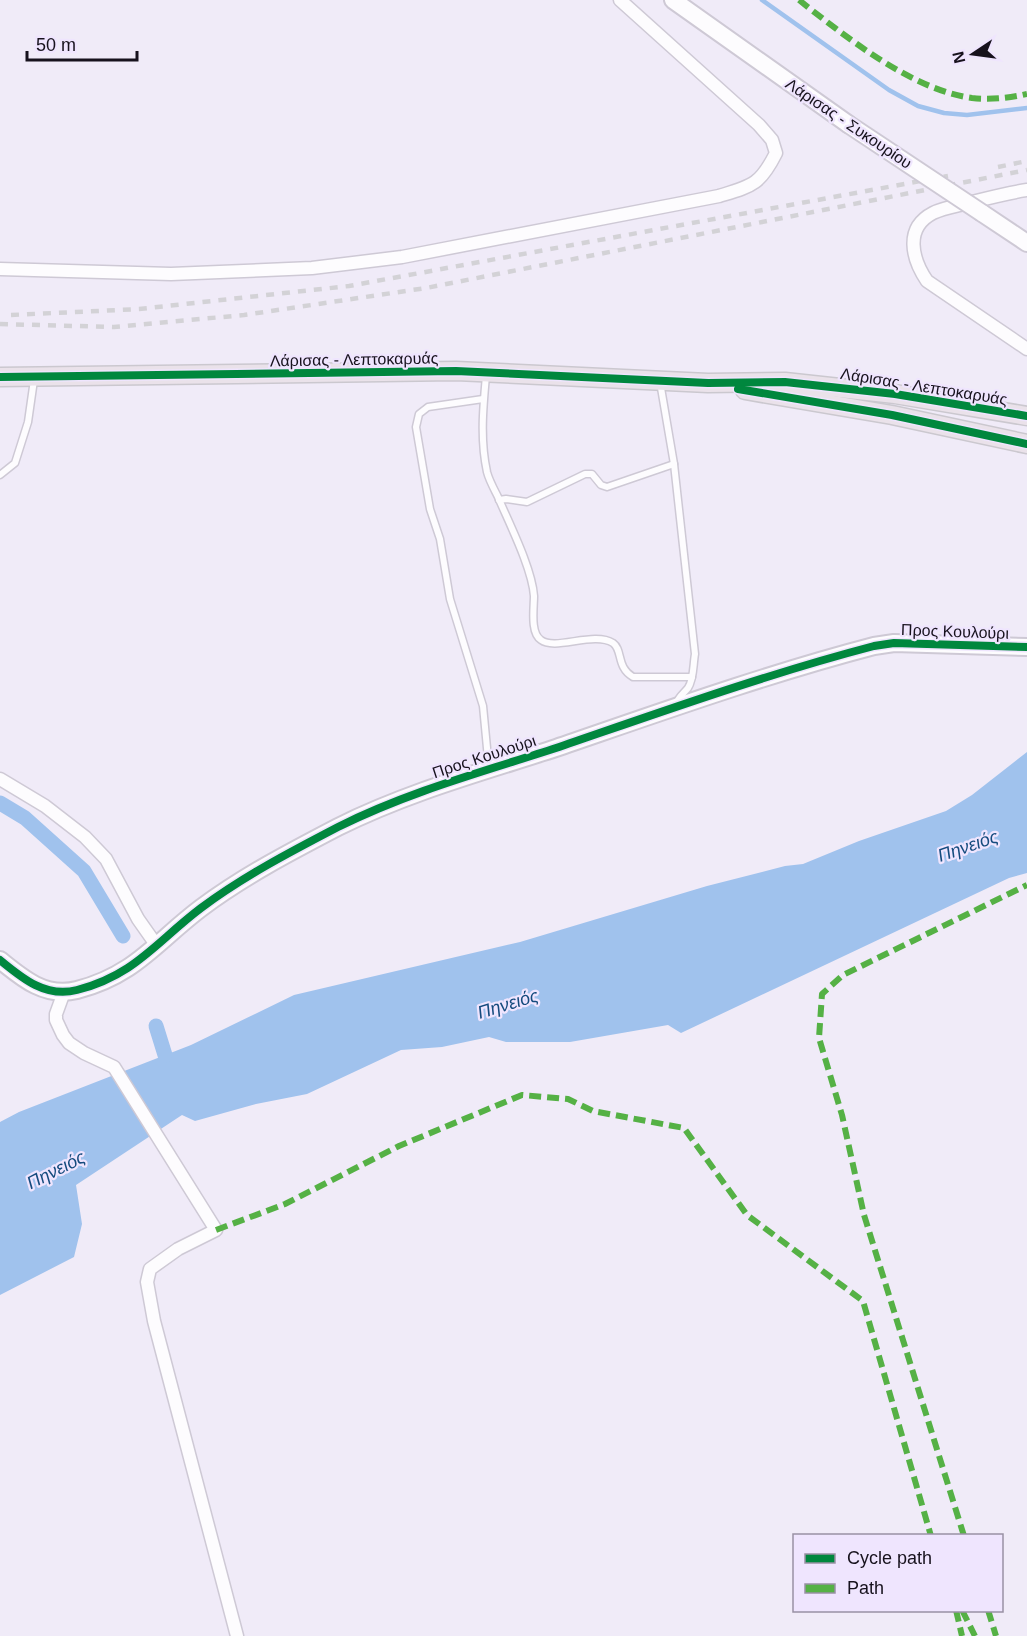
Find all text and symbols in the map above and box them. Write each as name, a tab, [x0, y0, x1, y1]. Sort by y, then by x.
scale bar	[27, 24, 136, 62]
north arrow	[943, 24, 1003, 84]
text: 50 m	[36, 35, 76, 55]
text: N	[949, 50, 968, 65]
street label: Λάρισας - Συκουρίου	[783, 75, 915, 172]
street label: Λάρισας - Λεπτοκαρυάς	[270, 350, 439, 369]
street label: Λάρισας - Λεπτοκαρυάς	[839, 365, 1009, 408]
street label: Προς Κουλούρι	[901, 621, 1010, 642]
street label: Προς Κουλούρι	[430, 732, 539, 781]
water label: Πηνειός	[935, 826, 1001, 866]
water label: Πηνειός	[475, 985, 541, 1023]
water label: Πηνειός	[24, 1147, 89, 1193]
legend	[793, 1534, 1003, 1612]
text: Cycle path	[847, 1548, 932, 1568]
text: Path	[847, 1578, 884, 1598]

